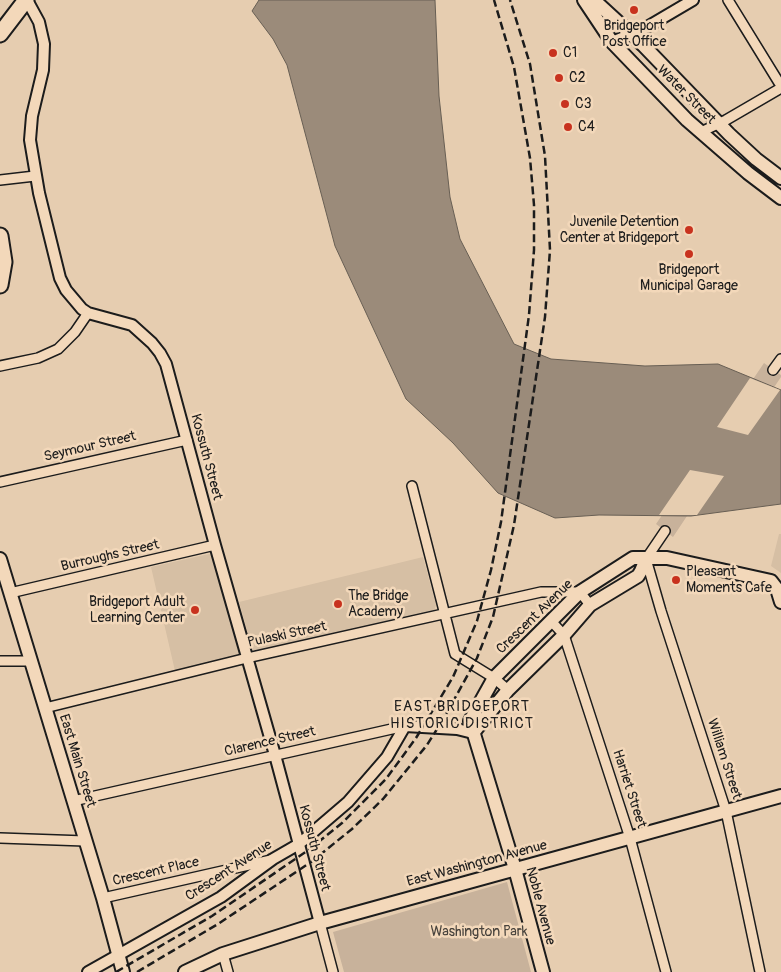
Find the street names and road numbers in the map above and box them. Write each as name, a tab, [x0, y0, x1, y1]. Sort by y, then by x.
street label: Water Street	[653, 62, 719, 128]
street label: Kossuth Street	[186, 412, 226, 502]
street label: Seymour Street	[42, 428, 138, 466]
street label: Burroughs Street	[59, 537, 161, 575]
street label: Crescent Avenue	[493, 576, 577, 658]
street label: Pulaski Street	[246, 618, 328, 652]
street label: East Main Street	[55, 712, 99, 810]
street label: William Street	[703, 717, 745, 801]
street label: Clarence Street	[223, 723, 317, 761]
street label: Harriet Street	[608, 748, 650, 830]
street label: Kossuth Street	[294, 803, 334, 893]
street label: Crescent Avenue	[183, 837, 275, 905]
street label: East Washington Avenue	[405, 837, 549, 891]
street label: Crescent Place	[111, 854, 201, 890]
street label: Noble Avenue	[522, 865, 558, 947]

